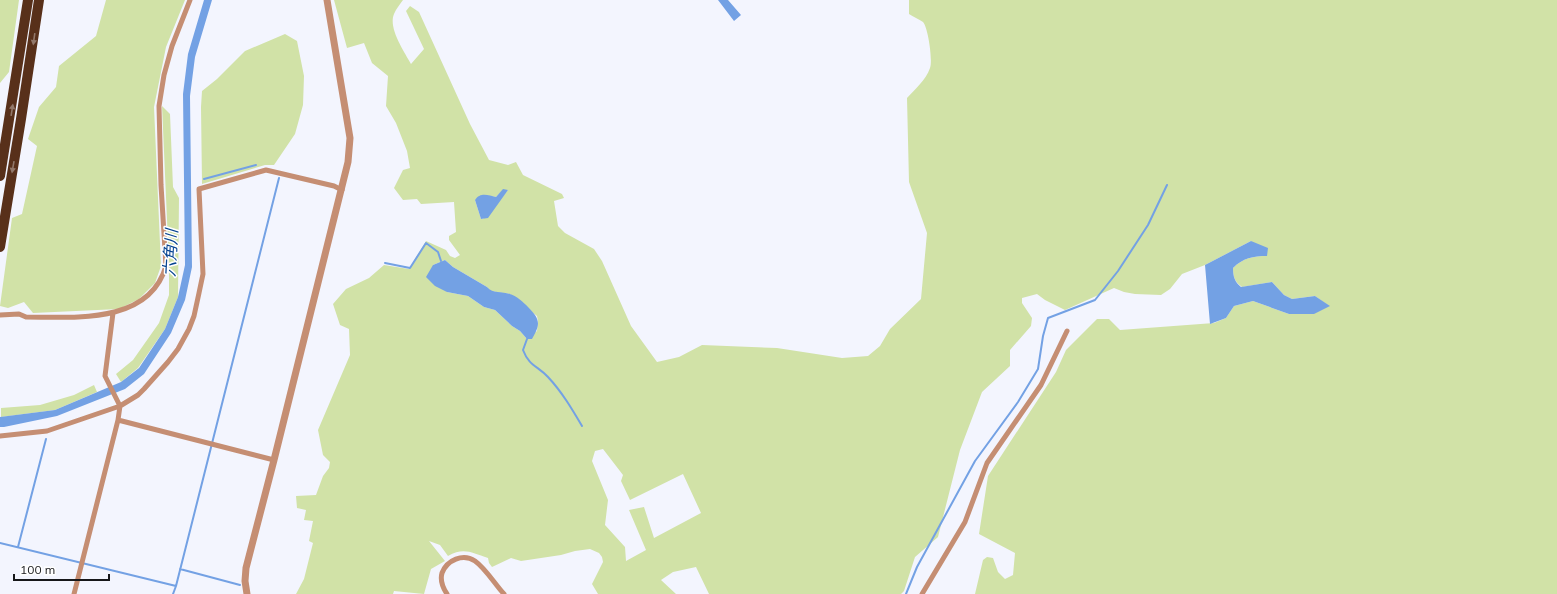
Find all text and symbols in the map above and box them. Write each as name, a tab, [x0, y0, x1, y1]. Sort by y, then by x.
one-way arrow	[31, 33, 37, 45]
one-way arrow	[9, 104, 15, 116]
one-way arrow	[10, 161, 16, 173]
water label: 六角川	[159, 227, 181, 277]
scale bar	[14, 556, 109, 582]
text: 100 m	[20, 562, 55, 577]

